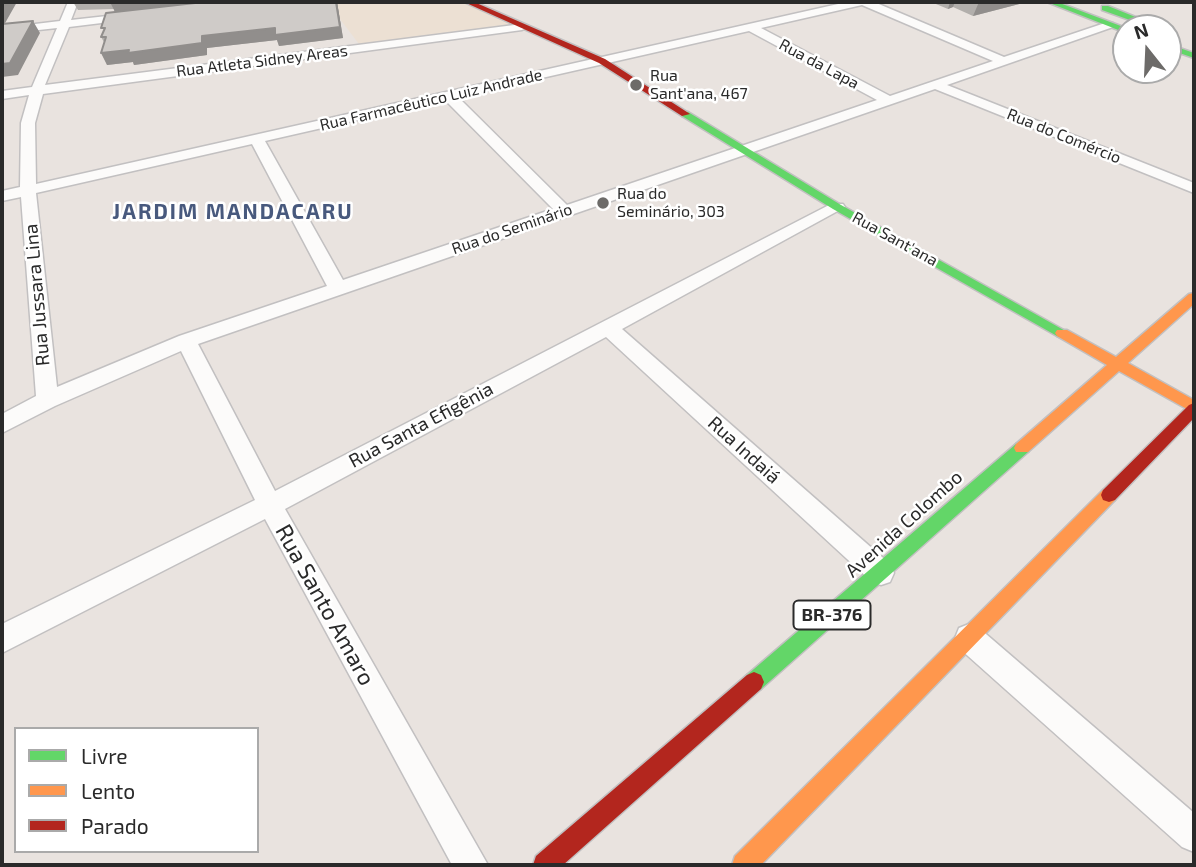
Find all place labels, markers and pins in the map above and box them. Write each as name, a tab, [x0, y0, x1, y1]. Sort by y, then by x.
place label: Rua Sant'ana, 467	[650, 66, 748, 104]
marker: Rua Sant'ana, 467	[628, 77, 644, 93]
place label: Rua do Seminário, 303	[617, 184, 725, 222]
marker: Rua do Seminário, 303	[595, 195, 611, 211]

